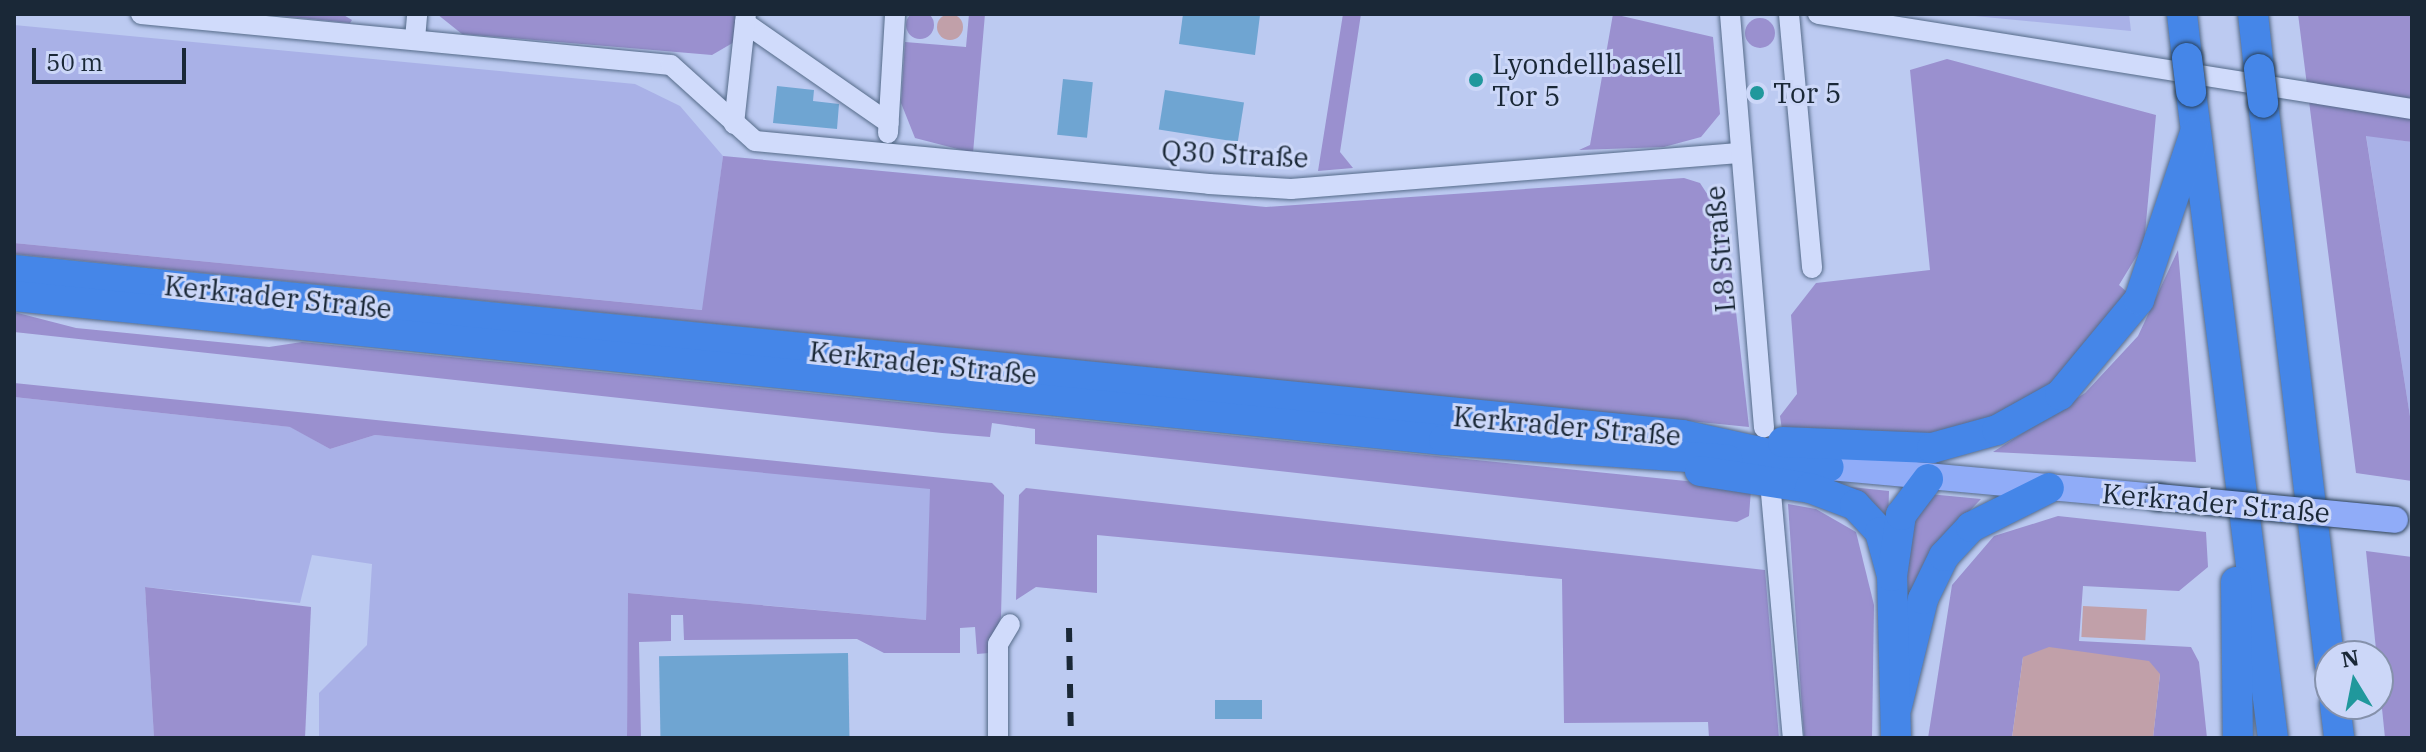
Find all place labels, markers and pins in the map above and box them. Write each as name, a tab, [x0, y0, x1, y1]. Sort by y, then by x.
place label: Lyondellbasell Tor 5	[1492, 47, 1683, 113]
marker: Lyondellbasell Tor 5	[1467, 71, 1485, 89]
place label: Tor 5	[1773, 76, 1841, 110]
marker: Tor 5	[1748, 84, 1766, 102]

